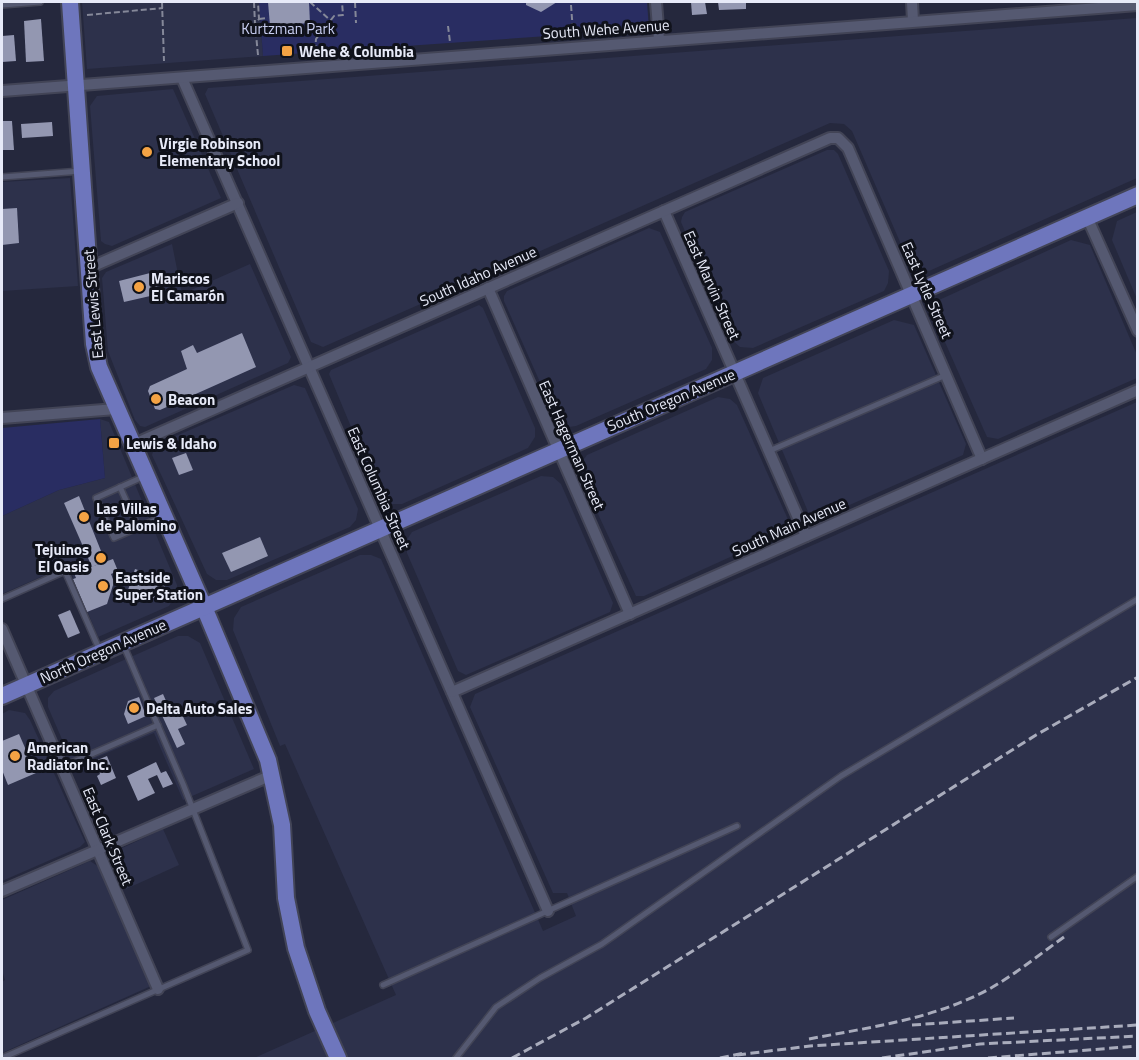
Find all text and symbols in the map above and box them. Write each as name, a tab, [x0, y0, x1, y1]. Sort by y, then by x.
street label: South Wehe Avenue	[542, 13, 670, 45]
park label: Kurtzman Park	[241, 17, 335, 40]
place label: Wehe & Columbia	[299, 40, 414, 63]
marker: Wehe & Columbia	[280, 44, 294, 58]
place label: Virgie Robinson Elementary School	[159, 132, 280, 172]
marker: Virgie Robinson Elementary School	[140, 145, 154, 159]
street label: East Marvin Street	[678, 227, 747, 344]
street label: East Lytle Street	[895, 238, 959, 343]
street label: South Idaho Avenue	[416, 240, 540, 312]
street label: East Lewis Street	[77, 248, 109, 360]
place label: Mariscos El Camarón	[151, 267, 225, 307]
marker: Mariscos El Camarón	[132, 280, 146, 294]
street label: South Oregon Avenue	[603, 363, 739, 437]
street label: East Hagerman Street	[533, 377, 611, 514]
place label: Beacon	[168, 388, 215, 411]
marker: Beacon	[149, 392, 163, 406]
street label: East Columbia Street	[342, 423, 417, 554]
place label: Lewis & Idaho	[126, 432, 217, 455]
marker: Lewis & Idaho	[107, 436, 121, 450]
street label: South Main Avenue	[728, 492, 850, 562]
place label: Las Villas de Palomino	[96, 497, 176, 537]
marker: Las Villas de Palomino	[77, 510, 91, 524]
place label: Tejuinos El Oasis	[35, 538, 89, 578]
marker: Tejuinos El Oasis	[94, 551, 108, 565]
place label: Eastside Super Station	[115, 566, 203, 606]
marker: Eastside Super Station	[96, 579, 110, 593]
street label: North Oregon Avenue	[36, 613, 170, 689]
place label: Delta Auto Sales	[146, 697, 252, 720]
marker: Delta Auto Sales	[127, 701, 141, 715]
place label: American Radiator Inc.	[27, 736, 109, 776]
marker: American Radiator Inc.	[8, 749, 22, 763]
street label: East Clark Street	[77, 783, 139, 889]

